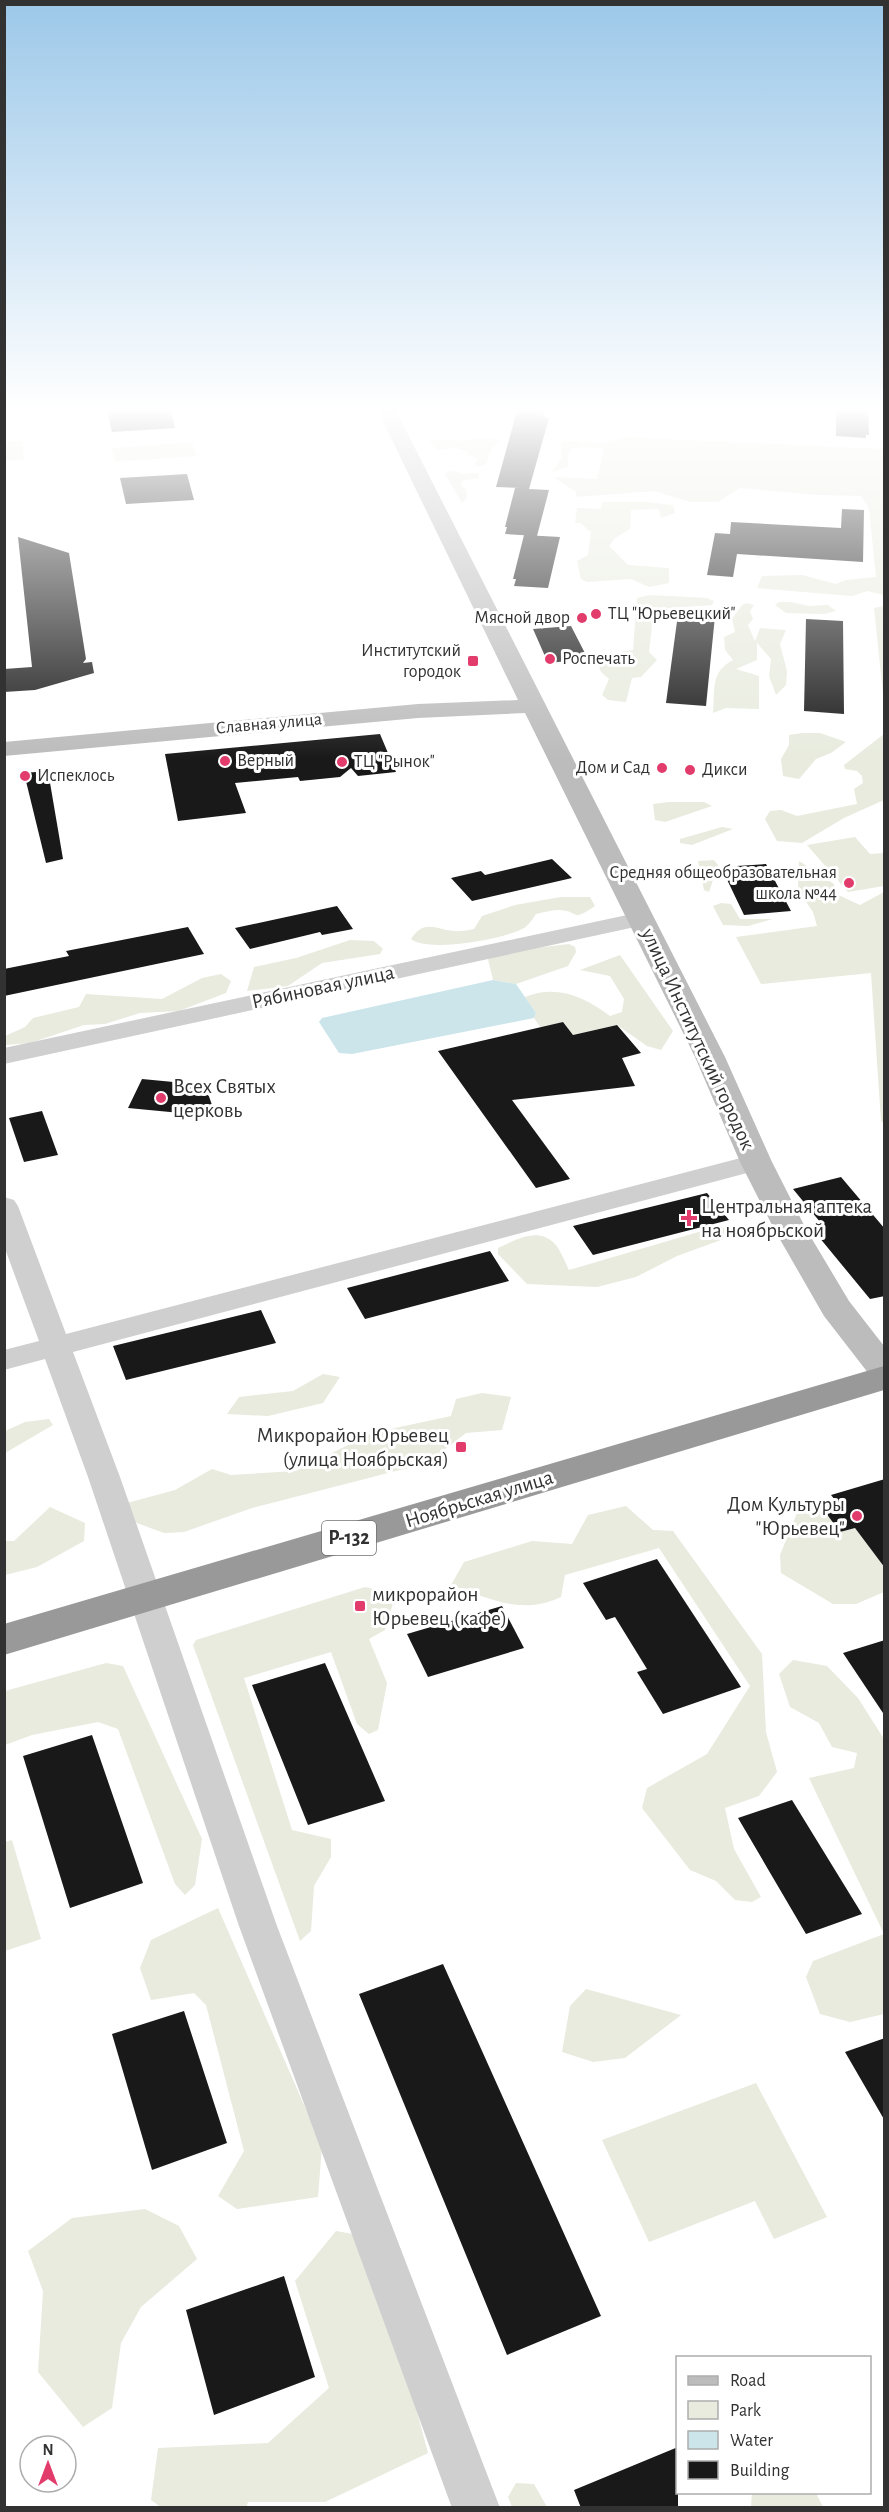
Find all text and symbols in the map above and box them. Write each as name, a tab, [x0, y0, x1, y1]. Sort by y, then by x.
place label: ТЦ "Юрьевецкий"	[608, 605, 736, 623]
marker: ТЦ "Юрьевецкий"	[589, 607, 603, 621]
place label: Мясной двор	[474, 609, 570, 627]
marker: Мясной двор	[575, 611, 589, 625]
place label: Институтский городок	[361, 642, 462, 681]
place label: Роспечать	[562, 650, 635, 668]
marker: Роспечать	[543, 652, 557, 666]
marker: Институтский городок	[466, 654, 480, 668]
street label: Славная улица	[215, 710, 323, 738]
place label: Верный	[237, 752, 294, 770]
place label: ТЦ "Рынок"	[354, 753, 435, 771]
marker: Верный	[218, 754, 232, 768]
marker: ТЦ "Рынок"	[335, 755, 349, 769]
place label: Дом и Сад	[576, 759, 650, 777]
marker: Дом и Сад	[655, 761, 669, 775]
place label: Дикси	[702, 761, 748, 779]
marker: Дикси	[683, 763, 697, 777]
place label: Испеклось	[37, 767, 115, 785]
marker: Испеклось	[18, 769, 32, 783]
place label: Средняя общеобразовательная школа №44	[609, 863, 837, 903]
marker: Средняя общеобразовательная школа №44	[842, 876, 856, 890]
street label: улица Институтский городок	[637, 924, 759, 1153]
street label: Рябиновая улица	[250, 962, 397, 1012]
place label: Всех Святых церковь	[173, 1076, 276, 1121]
marker: Всех Святых церковь	[154, 1091, 168, 1105]
place label: Центральная аптека на ноябрьской	[701, 1196, 873, 1241]
marker: Центральная аптека на ноябрьской	[682, 1211, 696, 1225]
place label: Микрорайон Юрьевец (улица Ноябрьская)	[257, 1425, 449, 1470]
marker: Микрорайон Юрьевец (улица Ноябрьская)	[454, 1440, 468, 1454]
street label: Ноябрьская улица	[402, 1466, 556, 1532]
place label: Дом Культуры "Юрьевец"	[727, 1494, 845, 1539]
marker: Дом Культуры "Юрьевец"	[850, 1509, 864, 1523]
road number: Р-132	[322, 1521, 376, 1555]
place label: микрорайон Юрьевец (кафе)	[372, 1584, 507, 1629]
marker: микрорайон Юрьевец (кафе)	[353, 1599, 367, 1613]
legend	[676, 2356, 871, 2494]
text: Road	[730, 2372, 766, 2390]
text: Park	[730, 2402, 762, 2420]
text: Water	[730, 2432, 773, 2450]
north arrow	[18, 2434, 78, 2494]
text: N	[42, 2442, 54, 2458]
text: Building	[730, 2462, 790, 2480]

